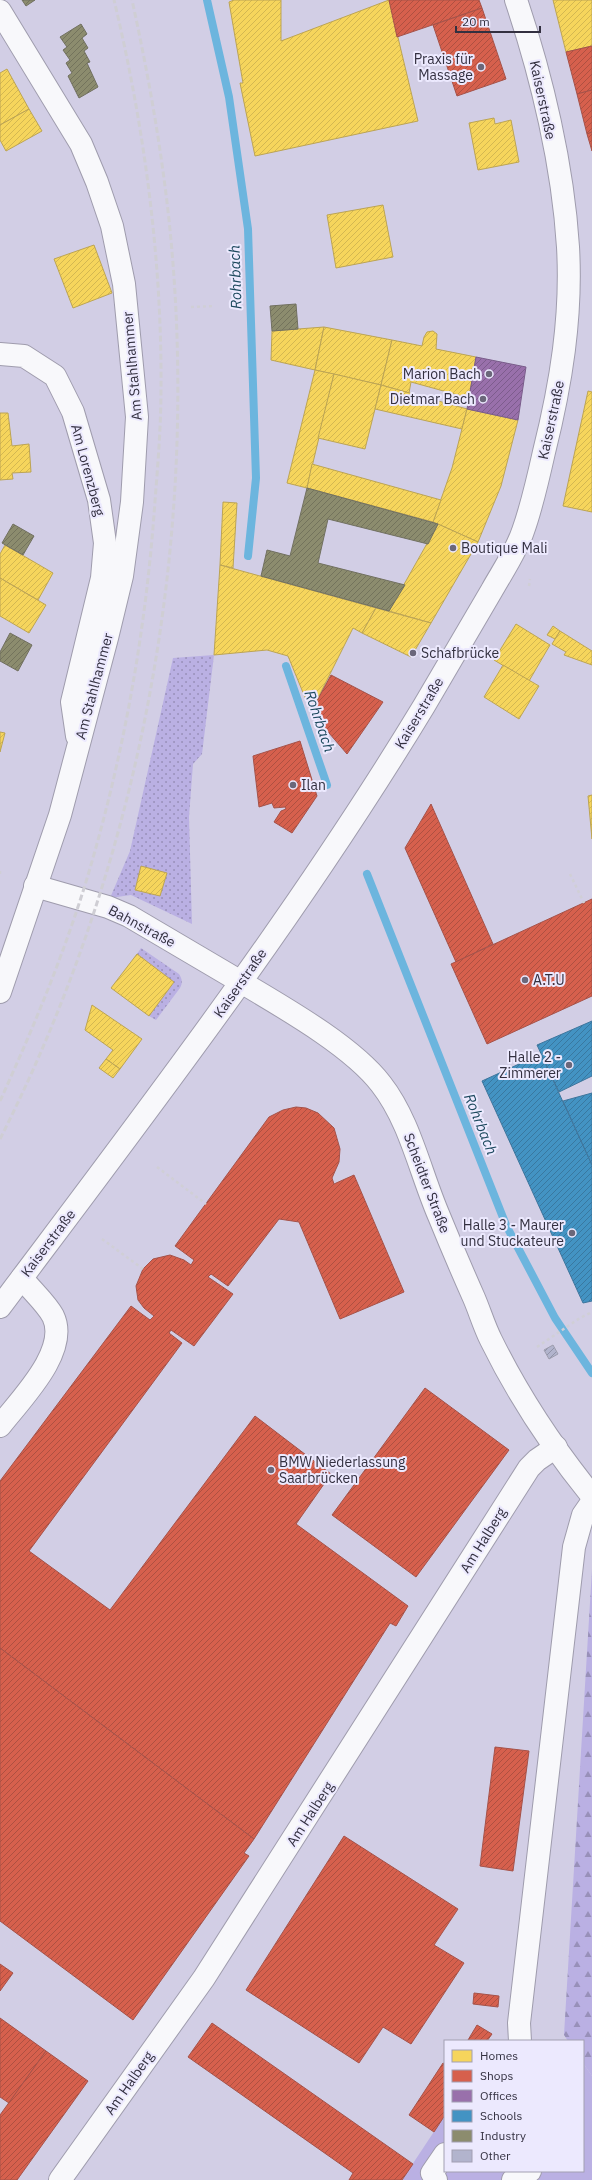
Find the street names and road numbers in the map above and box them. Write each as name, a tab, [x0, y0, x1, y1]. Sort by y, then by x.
street label: Kaiserstraße	[526, 59, 560, 141]
street label: Am Stahlhammer	[118, 311, 146, 421]
street label: Kaiserstraße	[534, 379, 568, 461]
street label: Am Lorenzberg	[67, 422, 109, 519]
street label: Am Stahlhammer	[71, 631, 117, 741]
street label: Kaiserstraße	[391, 674, 448, 752]
street label: Bahnstraße	[105, 901, 179, 951]
street label: Kaiserstraße	[210, 945, 271, 1021]
street label: Scheidter Straße	[400, 1130, 454, 1236]
street label: Kaiserstraße	[17, 1205, 79, 1280]
street label: Am Halberg	[456, 1503, 510, 1576]
street label: Am Halberg	[282, 1778, 338, 1850]
street label: Am Halberg	[100, 2047, 158, 2118]

